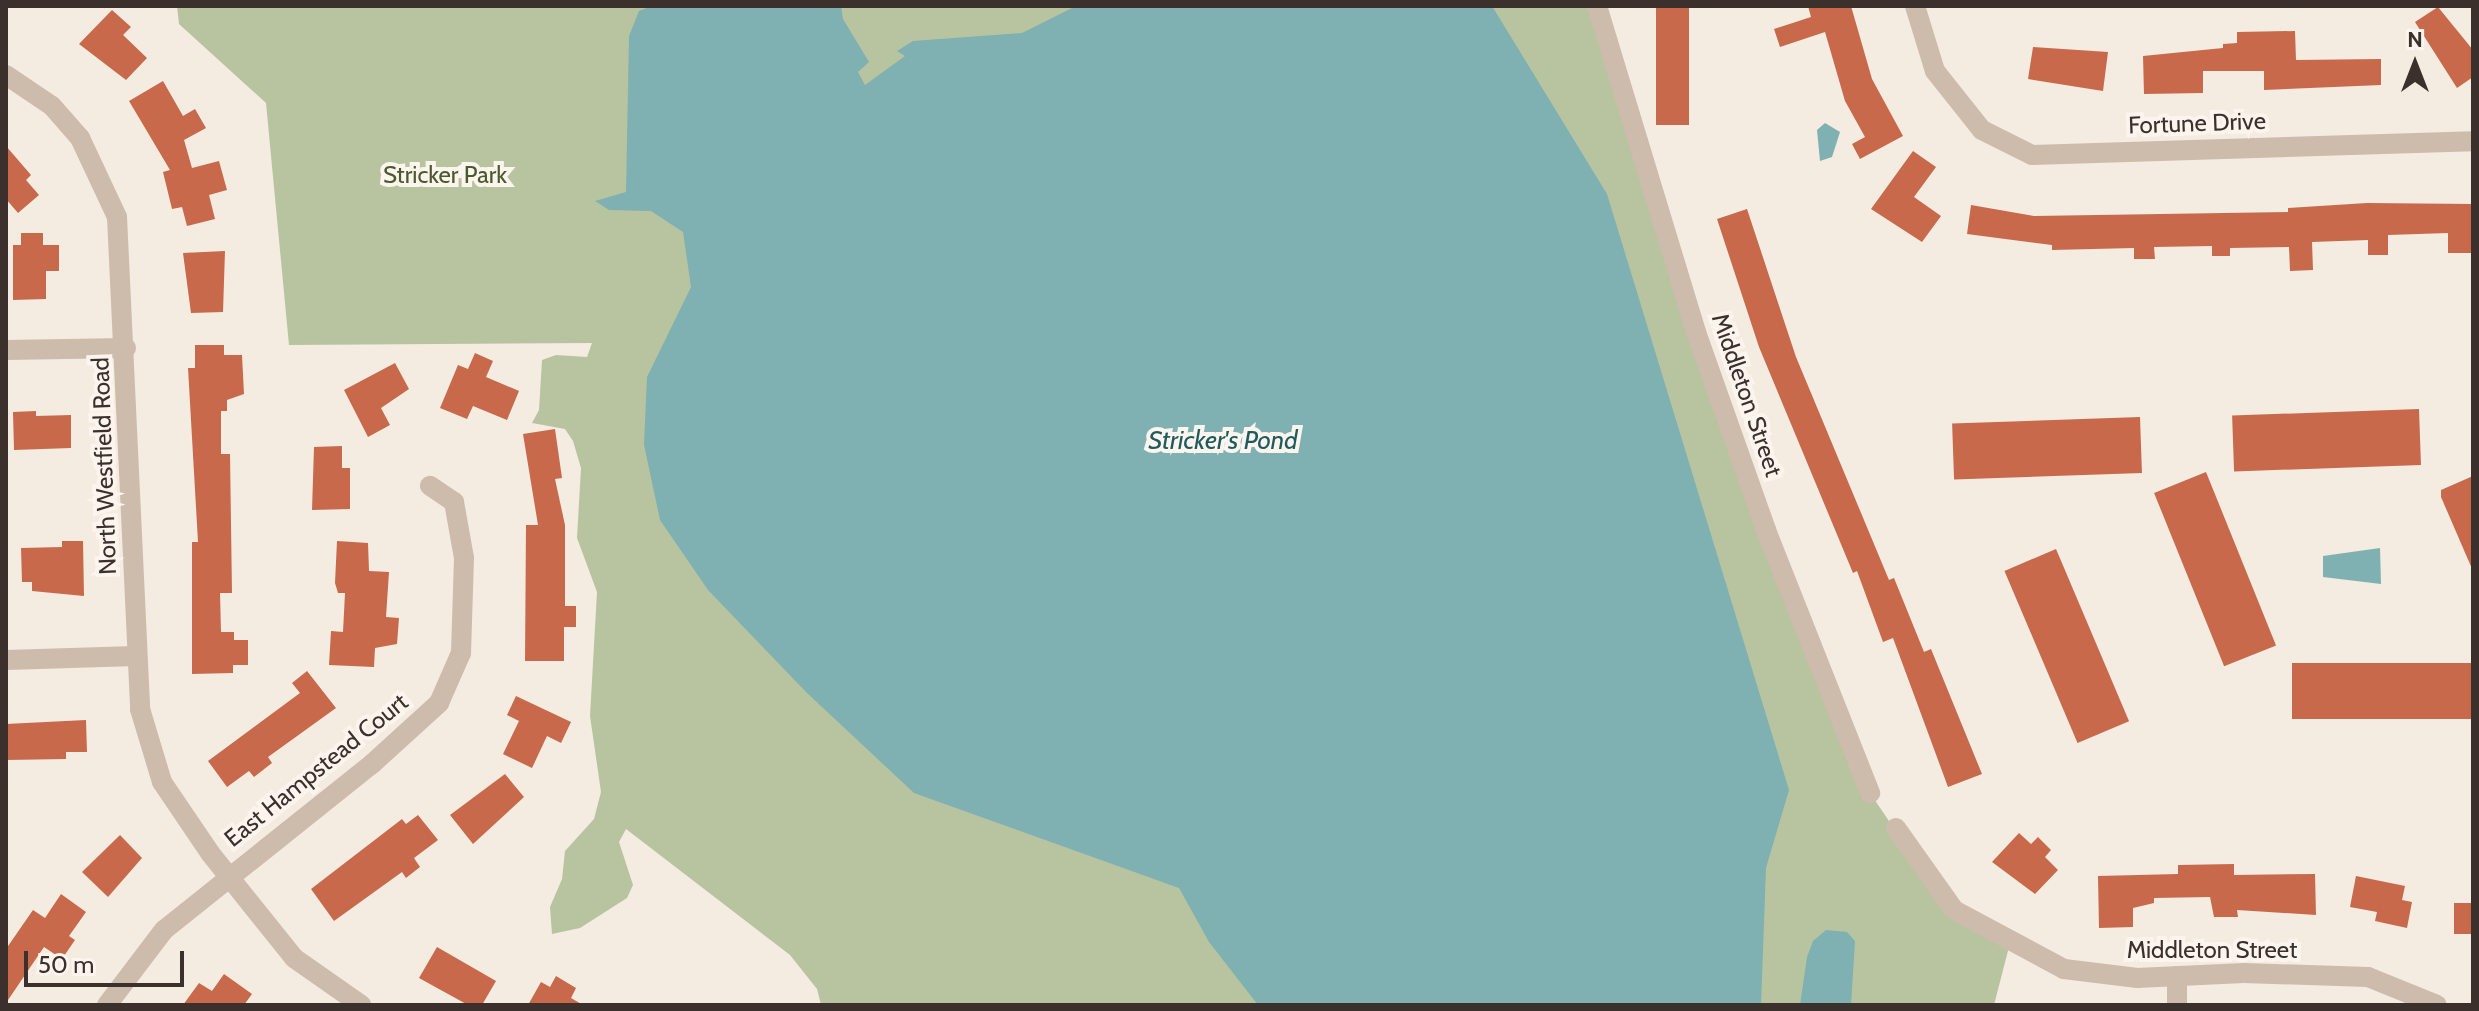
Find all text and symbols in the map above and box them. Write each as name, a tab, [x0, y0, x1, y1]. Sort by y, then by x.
north arrow	[2375, 24, 2455, 104]
text: N	[2407, 26, 2423, 53]
street label: Fortune Drive	[2128, 106, 2266, 140]
park label: Stricker Park	[383, 161, 507, 189]
street label: Middleton Street	[1706, 310, 1788, 480]
street label: North Westfield Road	[86, 357, 122, 575]
water label: Stricker's Pond	[1148, 425, 1298, 457]
street label: East Hampstead Court	[219, 687, 413, 853]
scale bar	[28, 935, 188, 985]
street label: Middleton Street	[2127, 936, 2297, 964]
text: 50 m	[38, 950, 94, 979]

